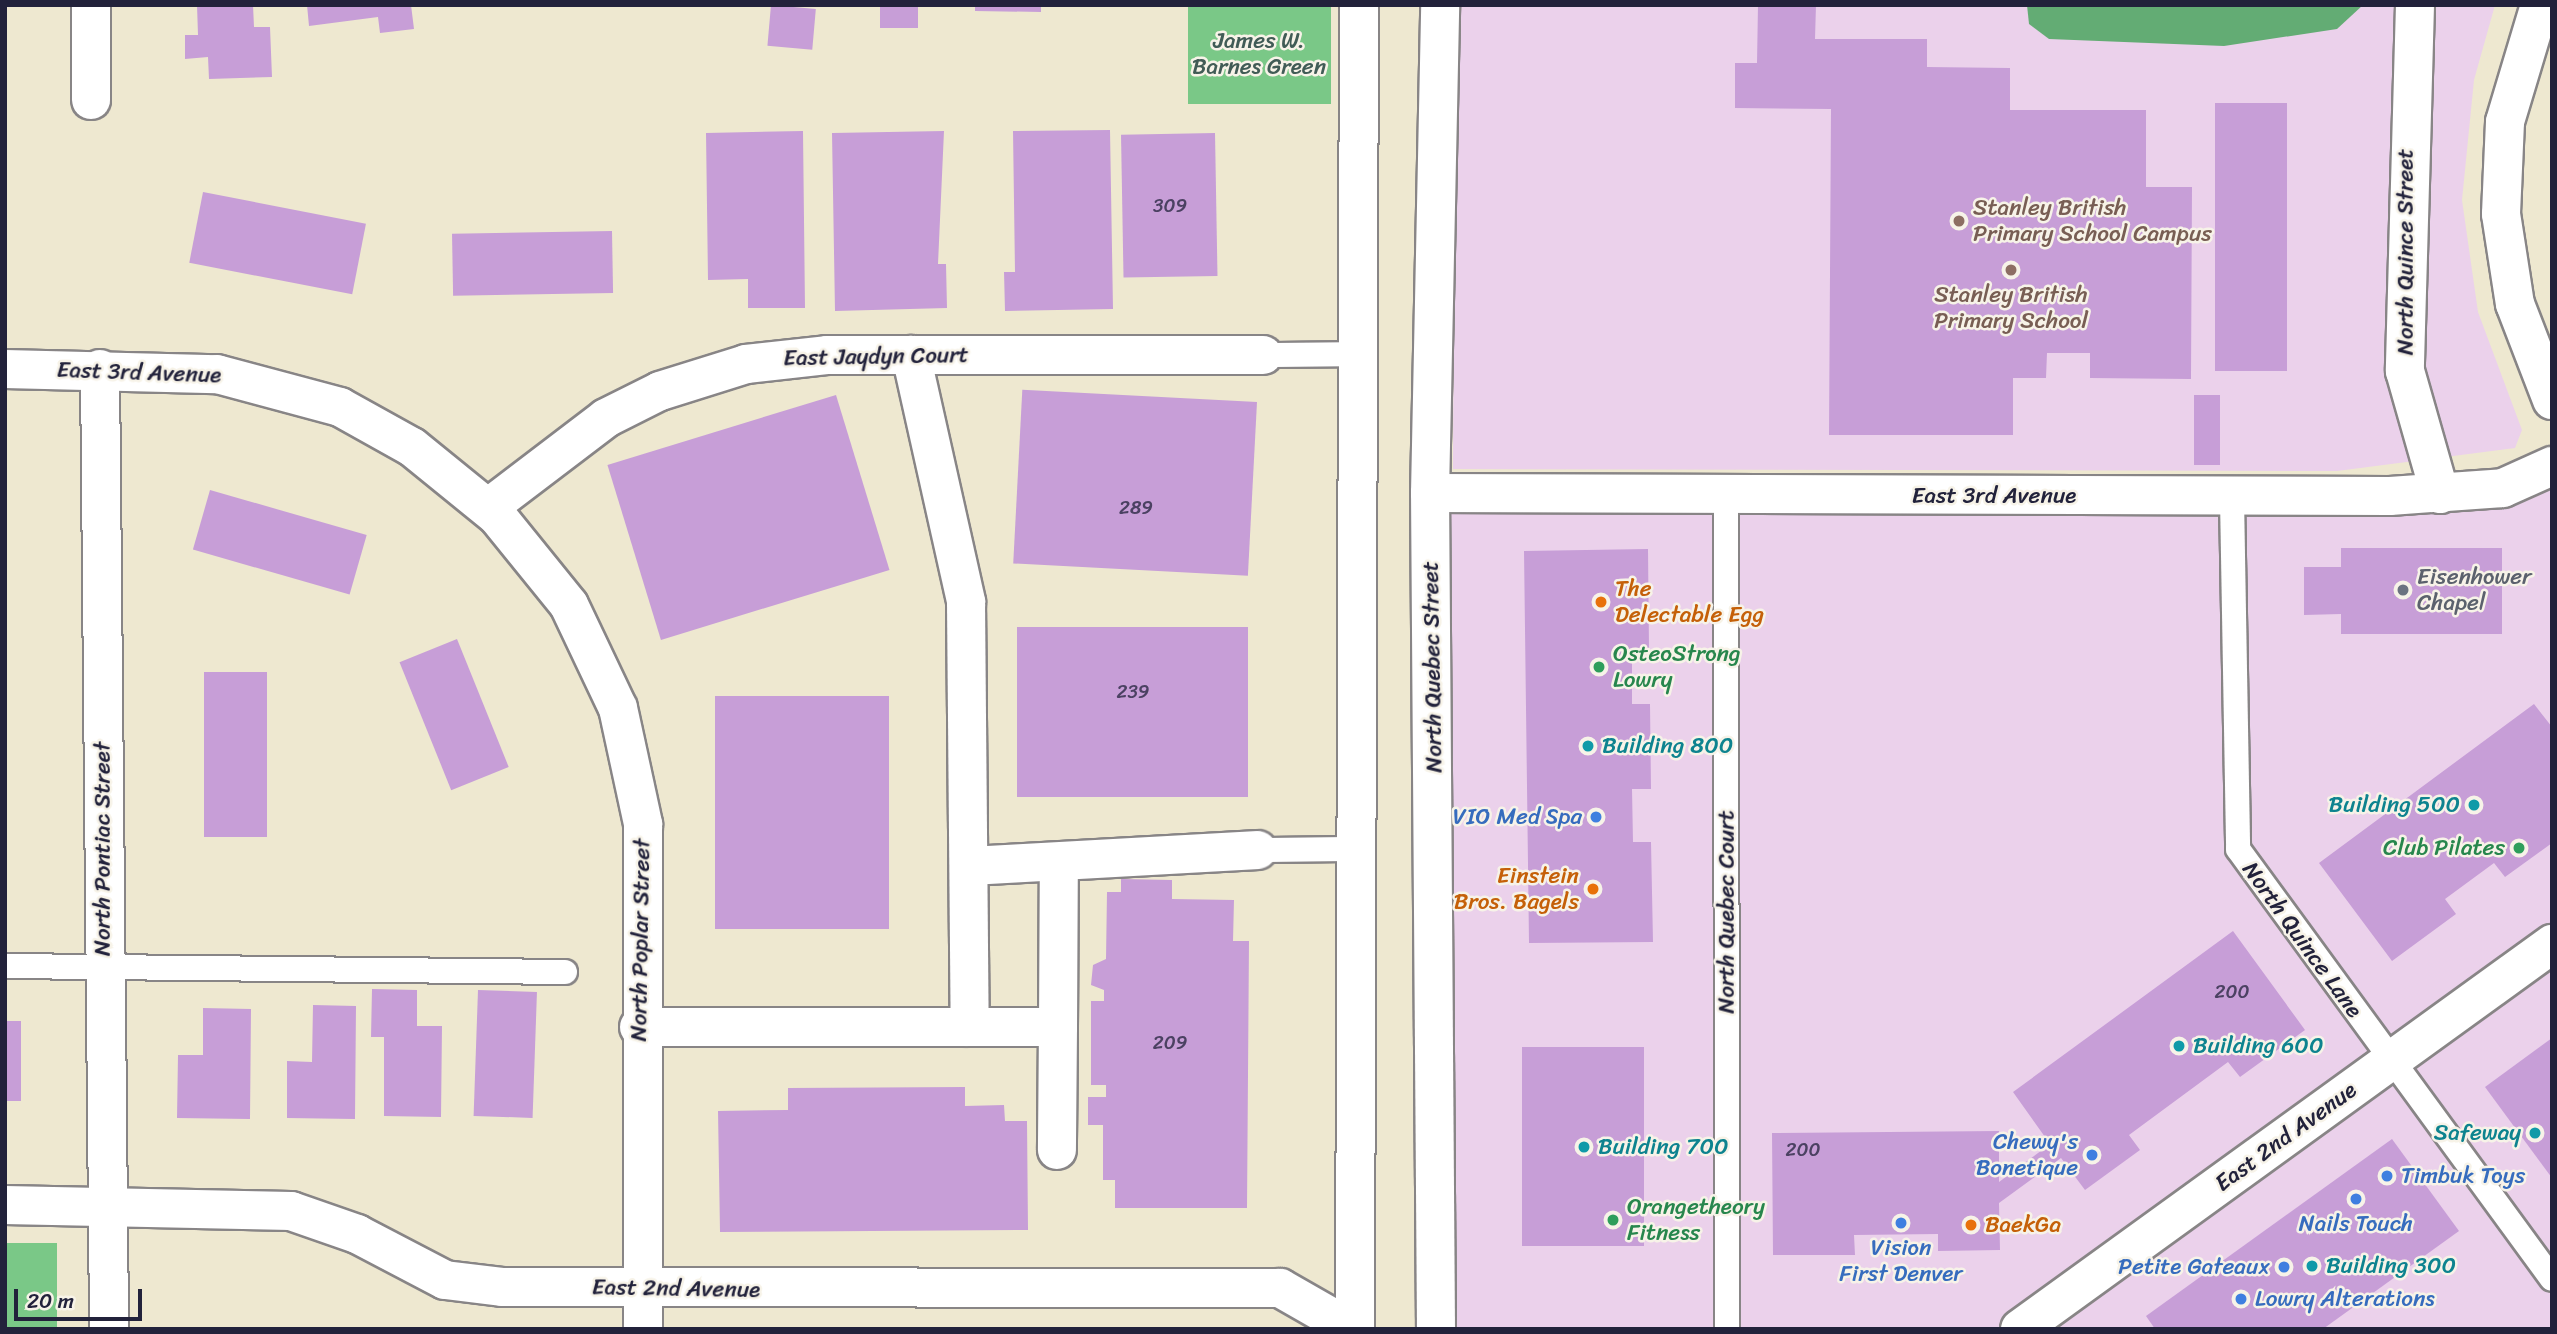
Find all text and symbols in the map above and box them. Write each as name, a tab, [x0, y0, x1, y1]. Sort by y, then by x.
park label: James W. Barnes Green	[1192, 27, 1326, 81]
street label: North Quince Street	[2392, 149, 2420, 355]
place label: Stanley British Primary School Campus	[1973, 194, 2211, 248]
house number: 309	[1153, 195, 1187, 217]
marker: Stanley British Primary School Campus	[1951, 213, 1967, 229]
marker: Stanley British Primary School	[2003, 262, 2019, 278]
place label: Stanley British Primary School	[1934, 281, 2088, 335]
street label: East Jaydyn Court	[783, 342, 969, 372]
street label: East 3rd Avenue	[56, 356, 222, 390]
street label: East 3rd Avenue	[1912, 482, 2076, 510]
house number: 289	[1119, 497, 1153, 519]
street label: North Quebec Street	[1417, 561, 1449, 773]
place label: Eisenhower Chapel	[2417, 563, 2531, 617]
place label: The Delectable Egg	[1615, 575, 1764, 629]
marker: Eisenhower Chapel	[2395, 582, 2411, 598]
marker: The Delectable Egg	[1593, 594, 1609, 610]
place label: OsteoStrong Lowry	[1613, 640, 1741, 694]
marker: OsteoStrong Lowry	[1591, 659, 1607, 675]
house number: 239	[1116, 681, 1150, 703]
place label: Building 800	[1602, 732, 1733, 760]
marker: Building 800	[1580, 738, 1596, 754]
street label: North Pontiac Street	[89, 741, 117, 957]
place label: Building 500	[2329, 791, 2460, 819]
marker: Building 500	[2466, 797, 2482, 813]
place label: VIO Med Spa	[1452, 803, 1582, 831]
marker: VIO Med Spa	[1588, 809, 1604, 825]
street label: North Quebec Court	[1713, 810, 1741, 1014]
place label: Club Pilates	[2385, 834, 2505, 862]
street label: North Poplar Street	[625, 838, 657, 1042]
marker: Club Pilates	[2511, 840, 2527, 856]
street label: North Quince Lane	[2236, 857, 2368, 1023]
place label: Einstein Bros. Bagels	[1454, 862, 1579, 916]
marker: Einstein Bros. Bagels	[1585, 881, 1601, 897]
house number: 200	[2215, 981, 2249, 1003]
house number: 209	[1153, 1032, 1187, 1054]
place label: Building 600	[2193, 1032, 2323, 1060]
marker: Building 600	[2171, 1038, 2187, 1054]
street label: East 2nd Avenue	[2210, 1076, 2362, 1198]
place label: Safeway	[2434, 1119, 2521, 1147]
marker: Safeway	[2527, 1125, 2543, 1141]
place label: Chewy's Bonetique	[1976, 1128, 2078, 1182]
place label: Building 700	[1598, 1133, 1729, 1161]
marker: Building 700	[1576, 1139, 1592, 1155]
house number: 200	[1786, 1139, 1820, 1161]
marker: Chewy's Bonetique	[2084, 1147, 2100, 1163]
place label: Timbuk Toys	[2401, 1162, 2526, 1190]
marker: Timbuk Toys	[2379, 1168, 2395, 1184]
marker: Nails Touch	[2348, 1191, 2364, 1207]
place label: Orangetheory Fitness	[1627, 1193, 1765, 1247]
place label: Nails Touch	[2298, 1210, 2414, 1238]
place label: BaekGa	[1985, 1211, 2061, 1239]
marker: Orangetheory Fitness	[1605, 1212, 1621, 1228]
marker: Vision First Denver	[1893, 1215, 1909, 1231]
marker: BaekGa	[1963, 1217, 1979, 1233]
place label: Vision First Denver	[1839, 1234, 1963, 1288]
place label: Building 300	[2326, 1252, 2456, 1280]
place label: Petite Gateaux	[2117, 1253, 2270, 1281]
marker: Building 300	[2304, 1258, 2320, 1274]
marker: Petite Gateaux	[2276, 1259, 2292, 1275]
scale bar	[18, 1274, 145, 1318]
street label: East 2nd Avenue	[592, 1274, 760, 1304]
text: 20 m	[27, 1282, 74, 1320]
place label: Lowry Alterations	[2255, 1285, 2435, 1313]
marker: Lowry Alterations	[2233, 1291, 2249, 1307]

